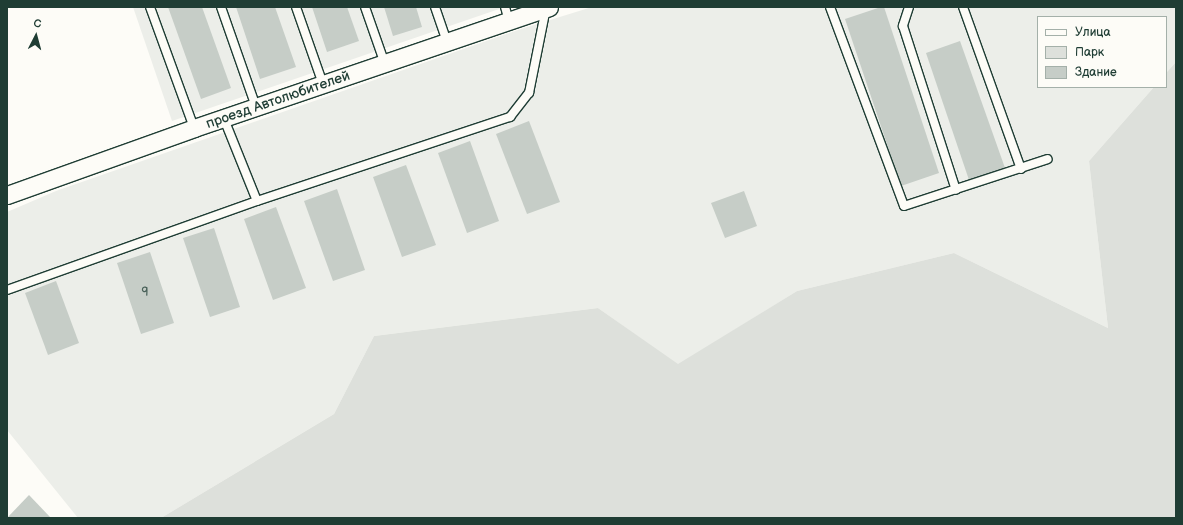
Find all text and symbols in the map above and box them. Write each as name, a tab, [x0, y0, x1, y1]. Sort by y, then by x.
north arrow	[16, 16, 56, 56]
legend	[1037, 16, 1167, 88]
text: С	[33, 17, 42, 30]
text: Улица	[1075, 25, 1111, 40]
text: Парк	[1075, 45, 1104, 60]
text: Здание	[1075, 65, 1117, 80]
street label: проезд Автолюбителей	[204, 67, 352, 133]
house number: 9	[142, 286, 148, 300]

